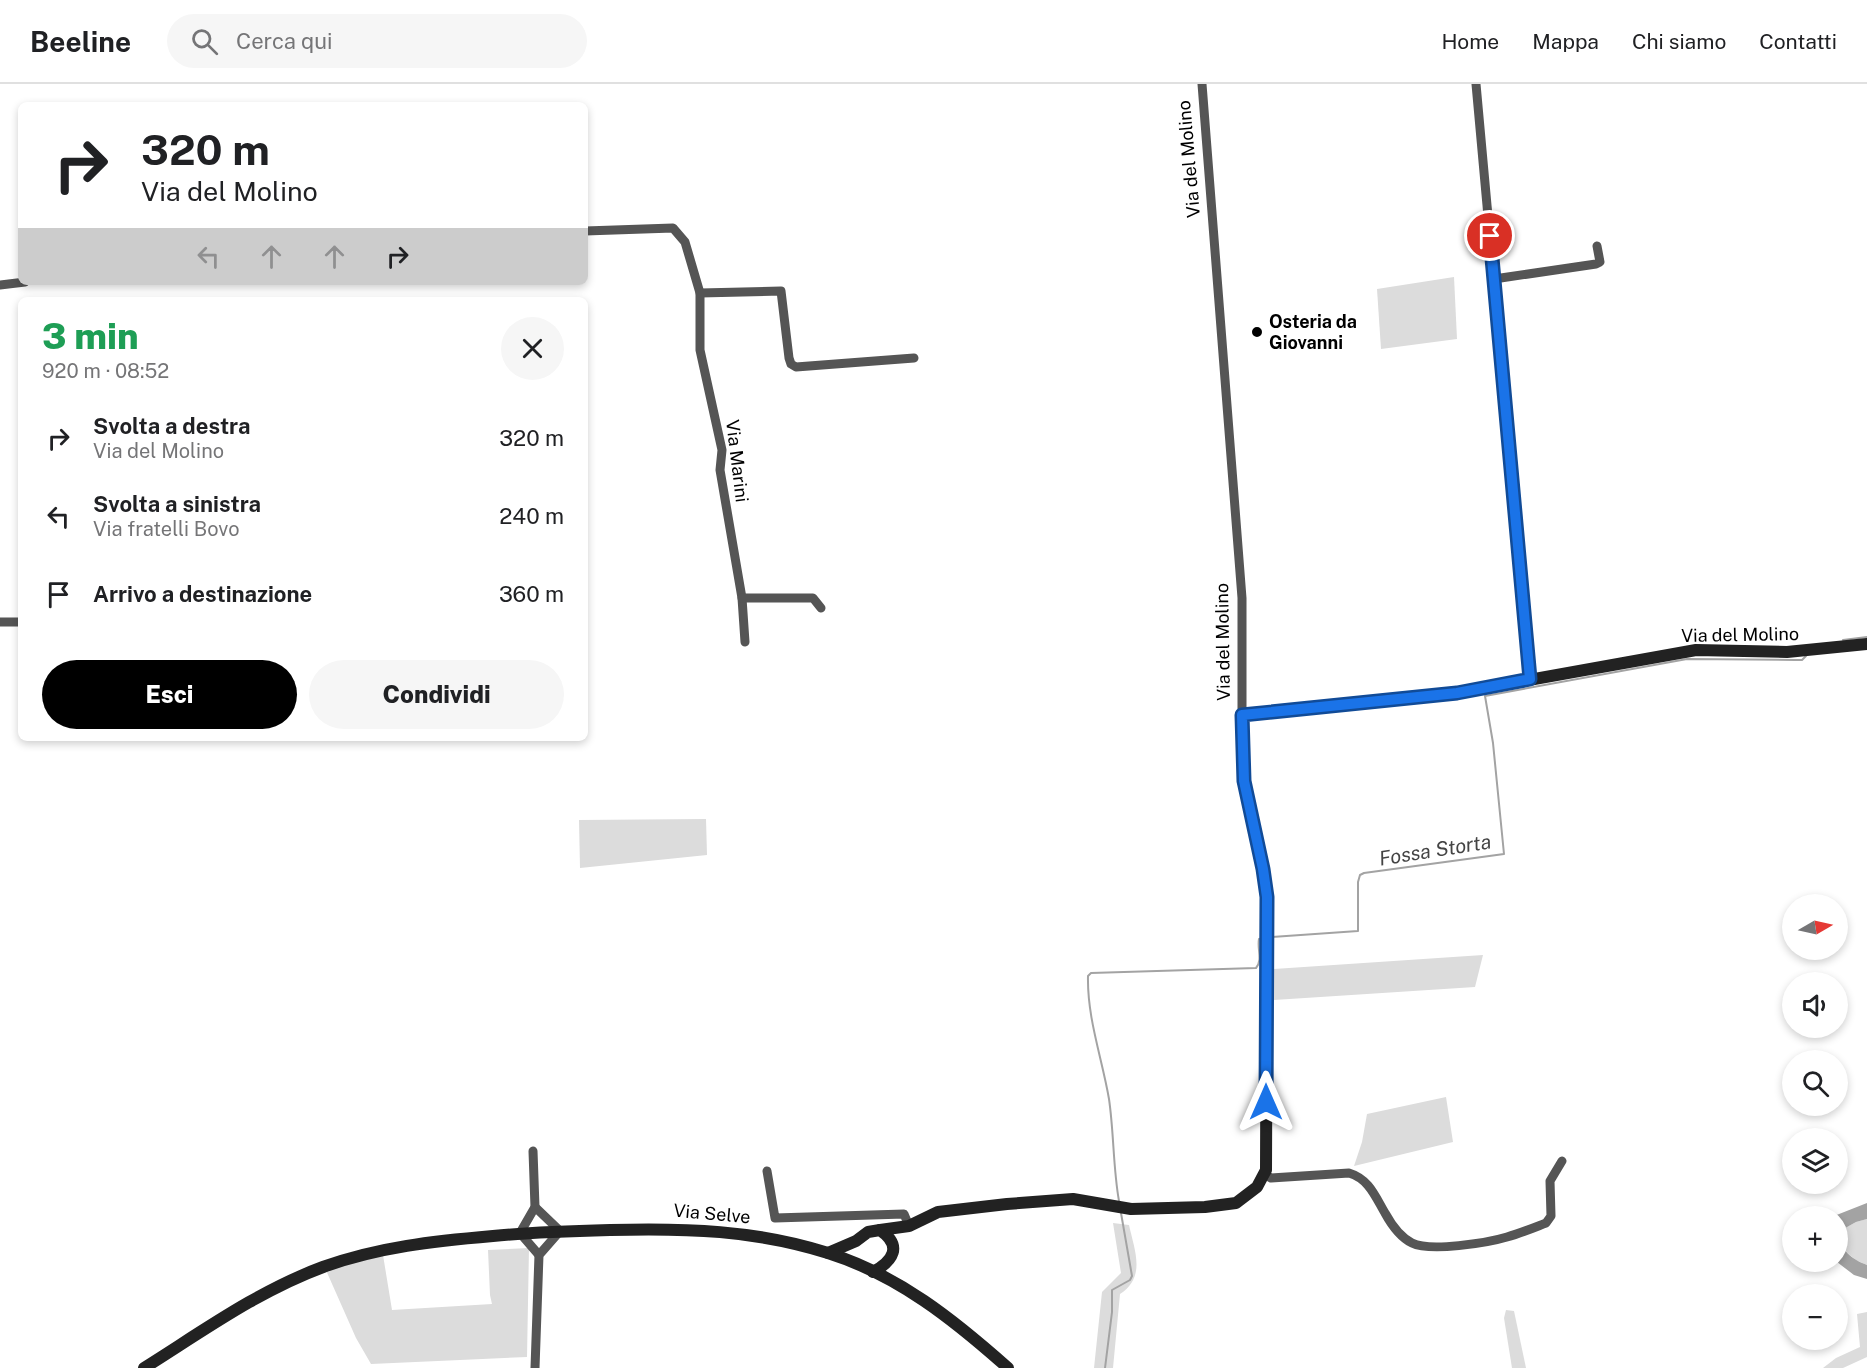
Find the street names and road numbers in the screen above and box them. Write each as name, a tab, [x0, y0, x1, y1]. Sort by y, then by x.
street label: Via del Molino	[1173, 99, 1204, 219]
street label: Via Marini	[722, 418, 753, 504]
street label: Via del Molino	[1211, 583, 1234, 701]
street label: Via del Molino	[1681, 623, 1799, 646]
street label: Via Selve	[673, 1200, 751, 1227]

